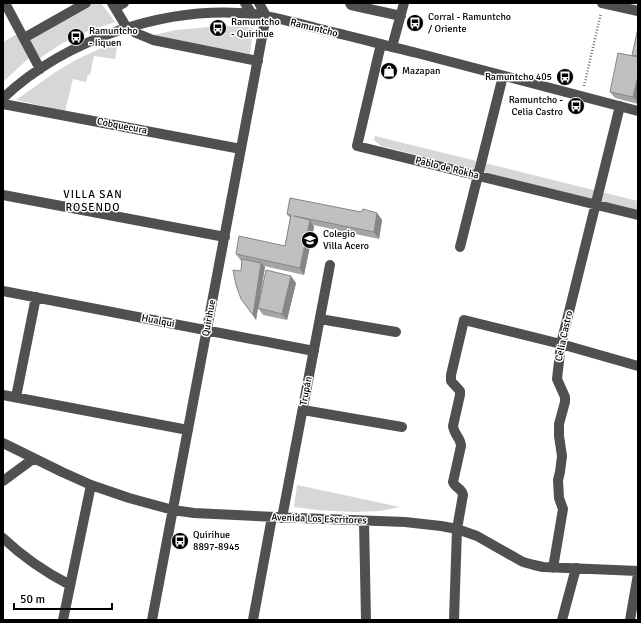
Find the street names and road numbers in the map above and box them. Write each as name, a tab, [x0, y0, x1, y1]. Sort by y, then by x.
street label: Ramuntcho	[289, 16, 339, 40]
street label: Cobquecura	[96, 115, 148, 137]
street label: Pablo de Rokha	[414, 154, 480, 182]
street label: Quirihue	[200, 299, 218, 337]
street label: Celia Castro	[553, 310, 575, 362]
street label: Hualqui	[140, 312, 176, 330]
street label: Trupán	[297, 375, 315, 407]
street label: Avenida Los Escritores	[271, 511, 368, 527]

